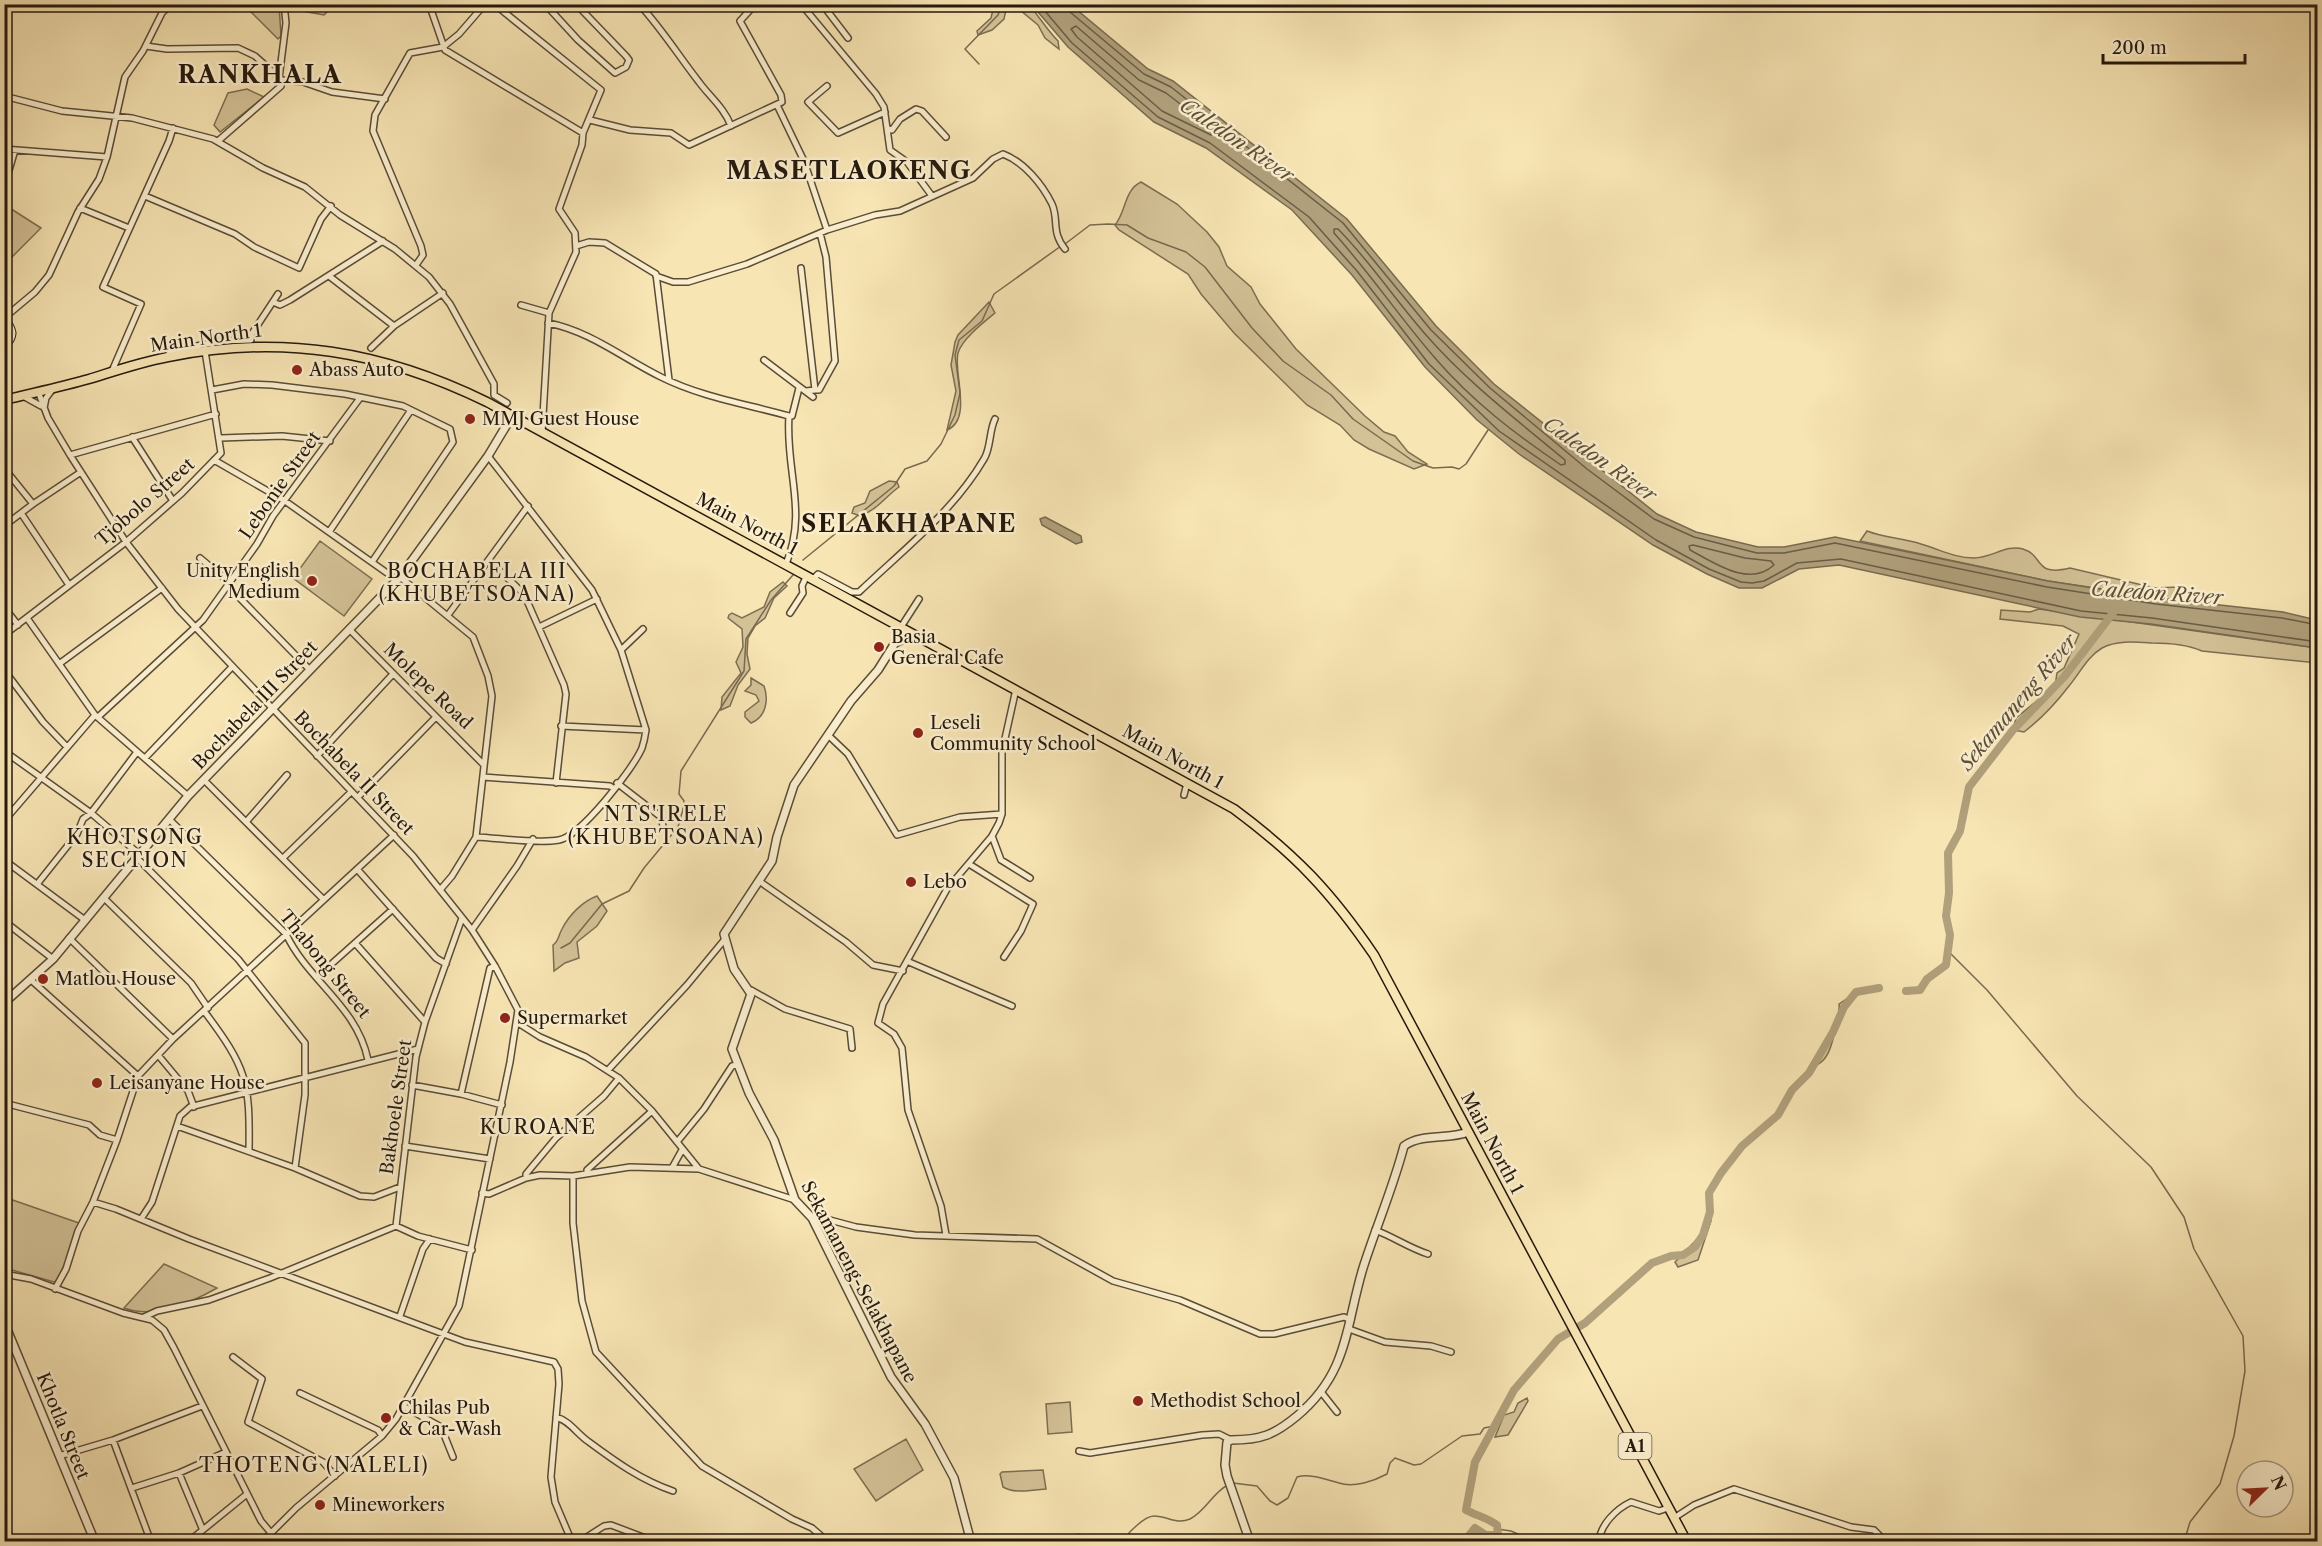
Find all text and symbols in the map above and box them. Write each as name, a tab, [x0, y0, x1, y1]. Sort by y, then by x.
scale bar	[2103, 27, 2246, 65]
text: 200 m	[2112, 37, 2167, 59]
district label: RANKHALA	[178, 60, 342, 89]
water label: Caledon River	[1175, 93, 1300, 188]
district label: MASETLAOKENG	[726, 156, 972, 185]
street label: Main North 1	[149, 319, 263, 357]
place label: Abass Auto	[308, 359, 404, 381]
marker: Abass Auto	[290, 363, 304, 377]
place label: MMJ Guest House	[482, 408, 639, 430]
water label: Caledon River	[1539, 411, 1663, 508]
marker: MMJ Guest House	[463, 412, 477, 426]
street label: Lebonie Street	[235, 426, 326, 543]
street label: Tjobolo Street	[91, 453, 199, 551]
street label: Main North 1	[692, 488, 802, 560]
district label: SELAKHAPANE	[801, 509, 1017, 538]
district label: BOCHABELA III (KHUBETSOANA)	[379, 559, 575, 606]
place label: Unity English Medium	[186, 560, 300, 603]
marker: Unity English Medium	[305, 574, 319, 588]
water label: Caledon River	[2090, 576, 2226, 610]
place label: Basia General Cafe	[891, 626, 1004, 669]
water label: Sekamaneng River	[1953, 628, 2083, 776]
street label: Bochabela III Street	[188, 636, 323, 774]
street label: Molepe Road	[379, 638, 477, 734]
marker: Basia General Cafe	[872, 640, 886, 654]
street label: Bochabela II Street	[289, 707, 419, 840]
place label: Leseli Community School	[930, 712, 1096, 755]
street label: Main North 1	[1119, 720, 1228, 794]
marker: Leseli Community School	[911, 726, 925, 740]
district label: NTS'IRELE (KHUBETSOANA)	[568, 802, 764, 849]
district label: KHOTSONG SECTION	[67, 825, 203, 872]
place label: Lebo	[923, 871, 967, 893]
marker: Lebo	[904, 875, 918, 889]
street label: Thabong Street	[275, 906, 376, 1023]
place label: Matlou House	[55, 968, 176, 990]
marker: Matlou House	[36, 972, 50, 986]
place label: Supermarket	[517, 1007, 628, 1029]
marker: Supermarket	[498, 1011, 512, 1025]
street label: Bakhoele Street	[376, 1037, 416, 1176]
place label: Leisanyane House	[109, 1072, 265, 1094]
marker: Leisanyane House	[90, 1076, 104, 1090]
street label: Main North 1	[1456, 1088, 1528, 1198]
district label: KUROANE	[480, 1115, 596, 1139]
street label: Sekamaneng-Selakhapane	[796, 1177, 922, 1387]
street label: Khotla Street	[32, 1369, 95, 1483]
place label: Methodist School	[1150, 1390, 1301, 1412]
marker: Methodist School	[1131, 1394, 1145, 1408]
place label: Chilas Pub & Car-Wash	[398, 1397, 502, 1440]
marker: Chilas Pub & Car-Wash	[379, 1411, 393, 1425]
road number: A1	[1618, 1433, 1652, 1459]
district label: THOTENG (NALELI)	[199, 1453, 429, 1477]
north arrow	[2235, 1459, 2295, 1519]
text: N	[2267, 1472, 2291, 1493]
place label: Mineworkers	[332, 1494, 445, 1516]
marker: Mineworkers	[313, 1498, 327, 1512]

